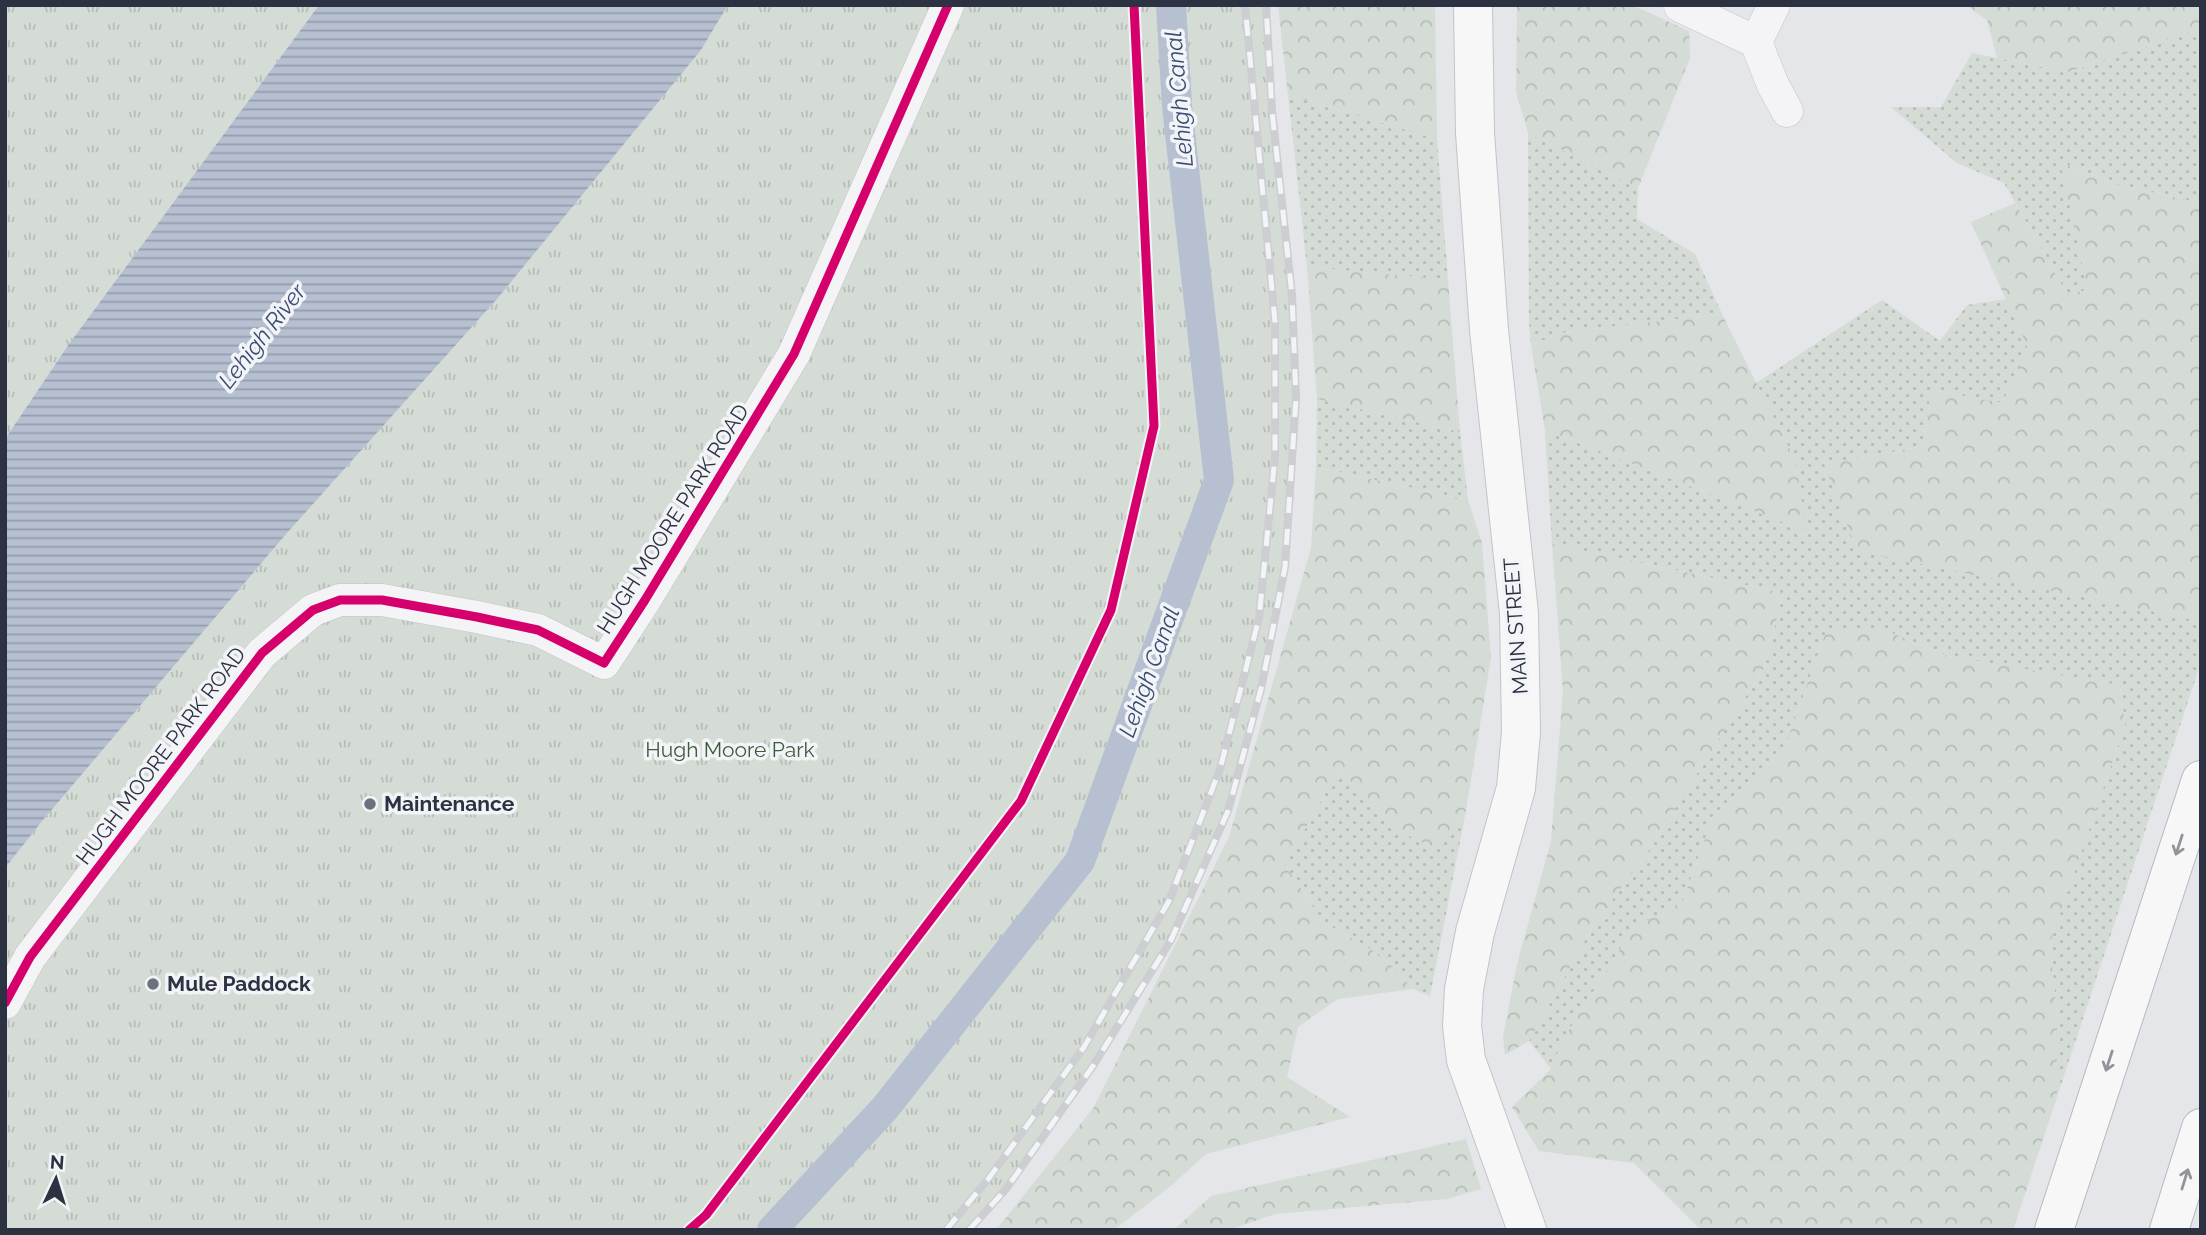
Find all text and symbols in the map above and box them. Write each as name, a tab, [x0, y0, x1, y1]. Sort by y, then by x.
water label: Lehigh Canal	[1159, 30, 1198, 168]
water label: Lehigh River	[212, 277, 311, 393]
street label: HUGH MOORE PARK ROAD	[592, 399, 754, 638]
street label: MAIN STREET	[1498, 557, 1533, 695]
water label: Lehigh Canal	[1113, 603, 1184, 740]
street label: HUGH MOORE PARK ROAD	[71, 642, 251, 869]
park label: Hugh Moore Park	[645, 737, 815, 762]
place label: Maintenance	[384, 791, 515, 816]
marker: Maintenance	[362, 796, 378, 812]
one-way arrow	[2172, 833, 2185, 855]
place label: Mule Paddock	[167, 971, 311, 996]
marker: Mule Paddock	[145, 976, 161, 992]
one-way arrow	[2102, 1050, 2115, 1072]
north arrow	[21, 1144, 91, 1214]
text: N	[49, 1151, 65, 1174]
one-way arrow	[2179, 1168, 2192, 1190]

